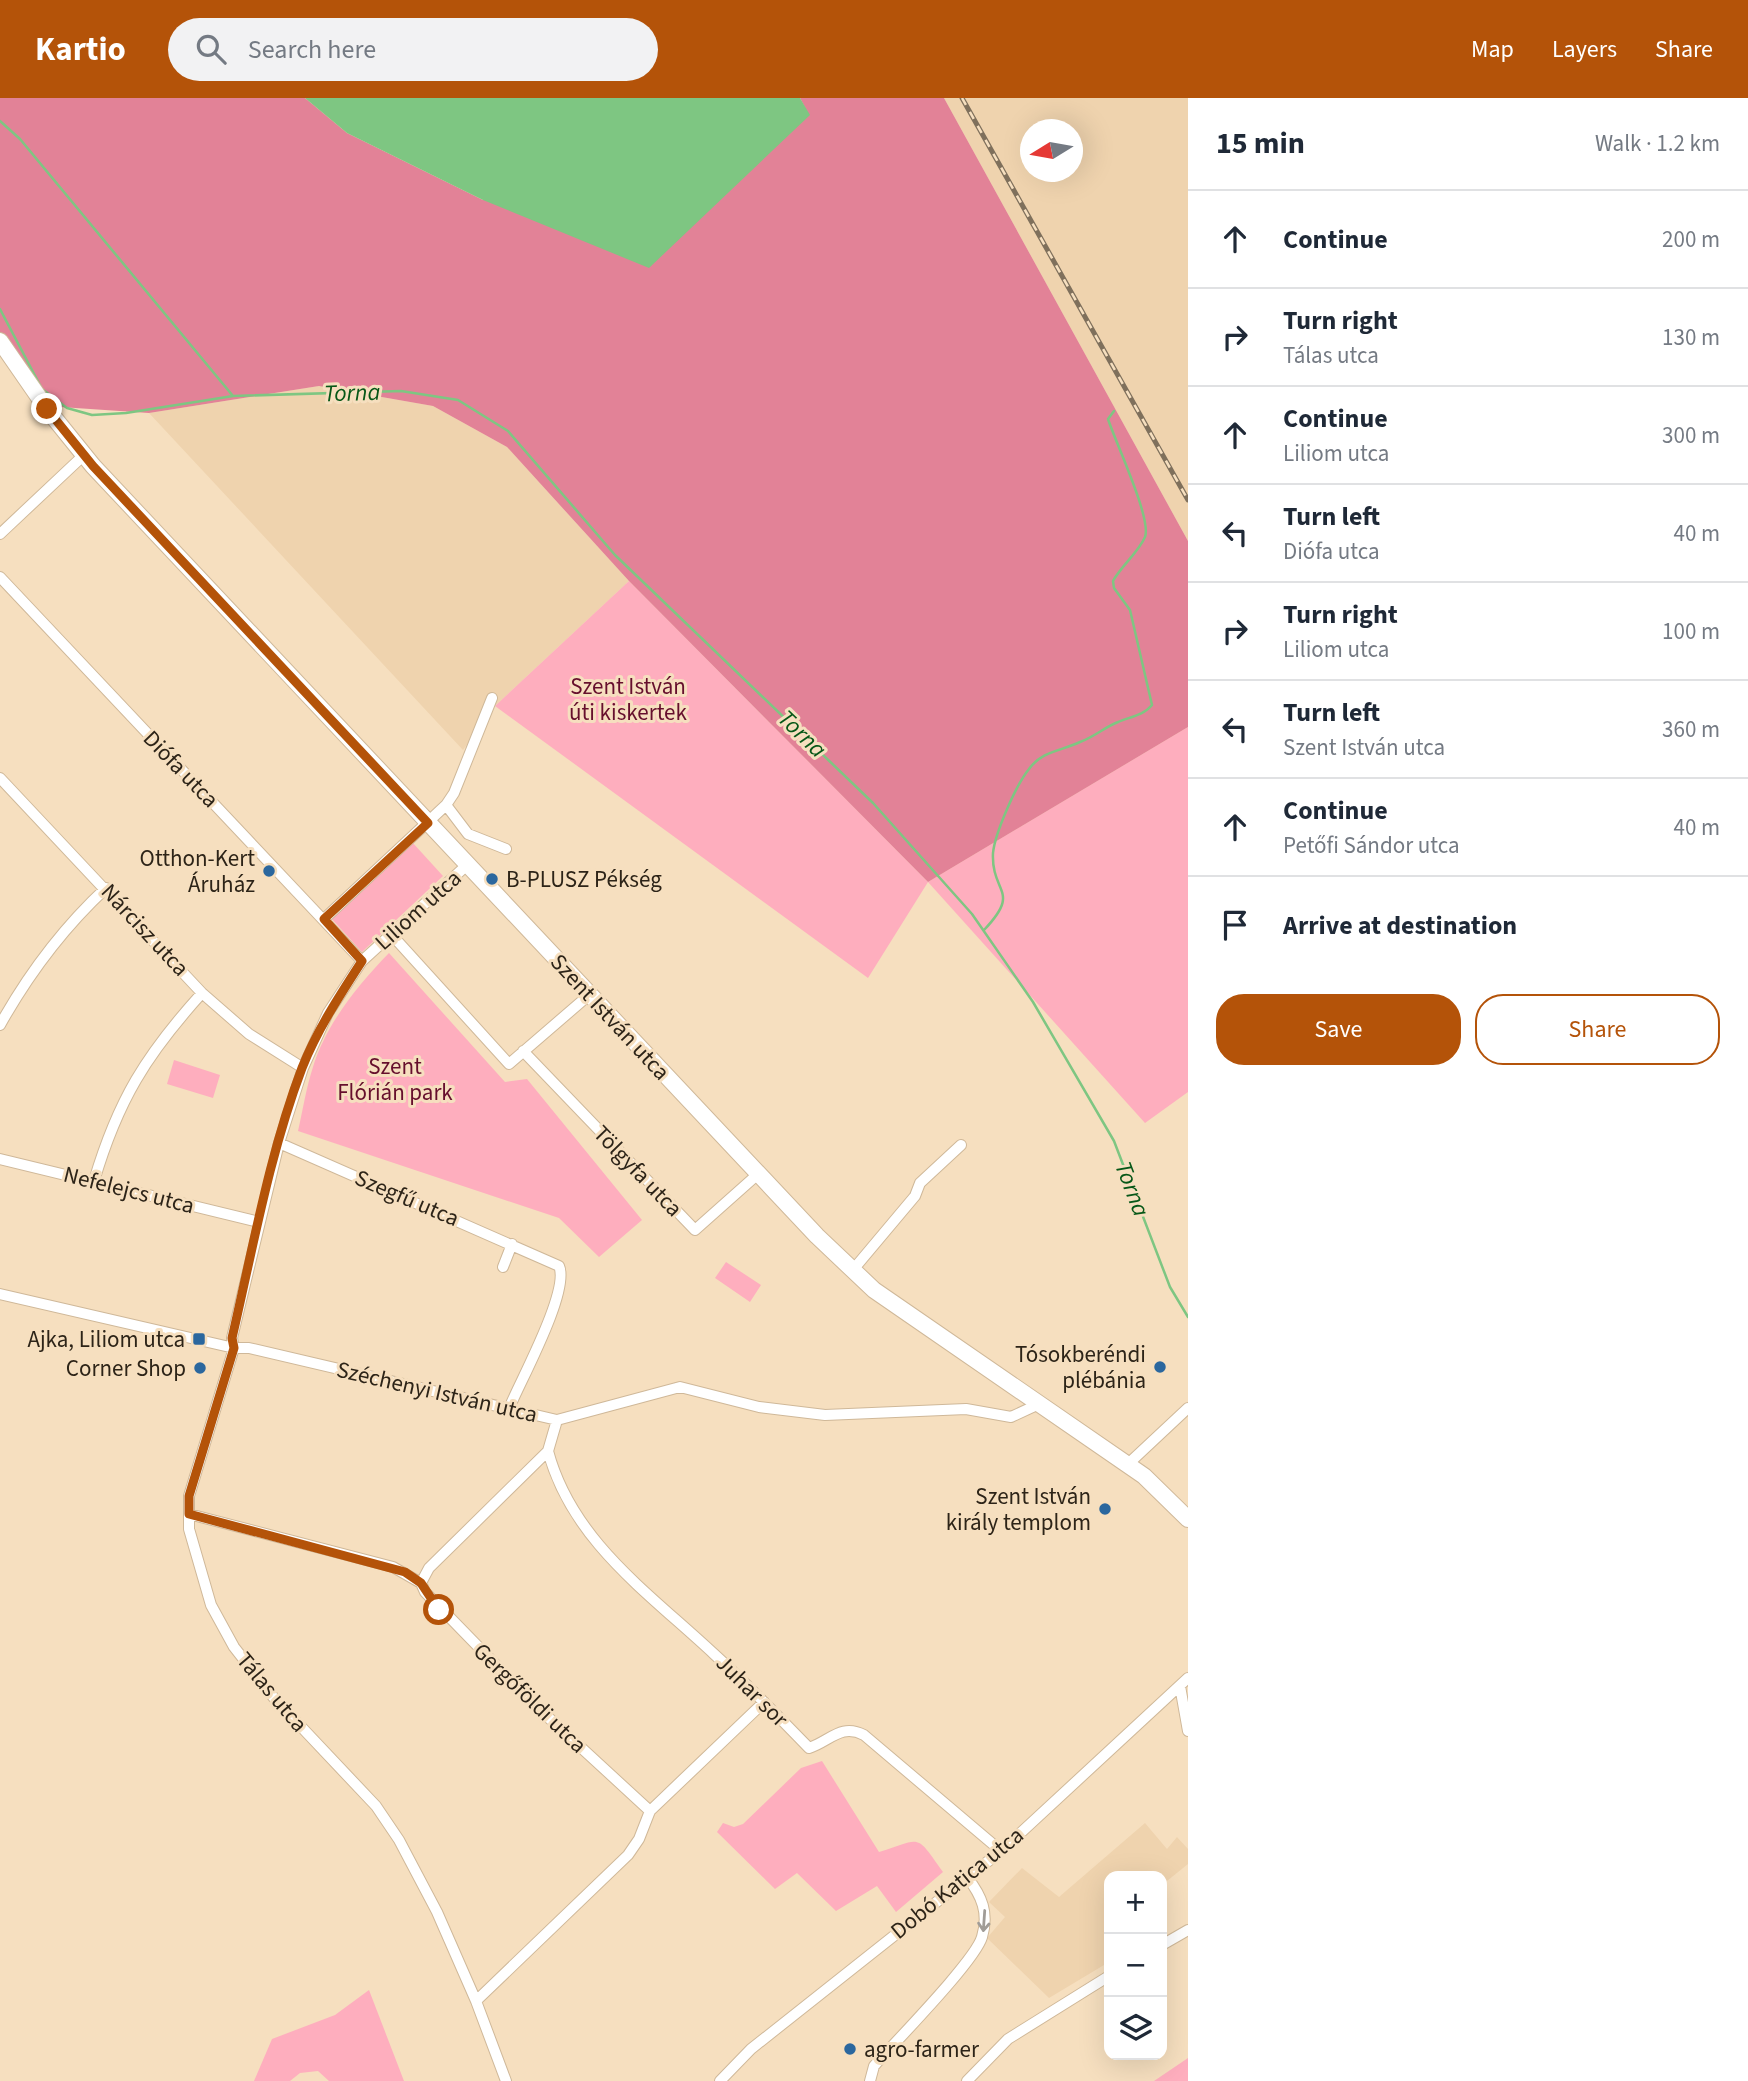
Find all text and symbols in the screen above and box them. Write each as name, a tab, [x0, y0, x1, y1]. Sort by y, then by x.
search box	[168, 18, 658, 81]
text: Kartio	[35, 26, 126, 73]
icon: search	[192, 30, 230, 68]
text: Search here	[248, 31, 376, 68]
text: Map	[1471, 32, 1514, 67]
text: Layers	[1552, 32, 1617, 67]
text: Share	[1655, 32, 1713, 67]
north arrow	[1020, 119, 1083, 182]
text: 15 min	[1216, 122, 1305, 165]
text: Walk · 1.2 km	[1595, 127, 1720, 160]
icon: ahead	[1216, 220, 1254, 258]
text: Continue	[1283, 221, 1388, 258]
text: 200 m	[1662, 223, 1720, 256]
text: Turn right	[1283, 302, 1398, 339]
icon: right	[1216, 318, 1254, 356]
text: 130 m	[1662, 321, 1720, 354]
text: Tálas utca	[1283, 339, 1379, 372]
water label: Torna	[323, 375, 381, 411]
route end	[31, 393, 62, 424]
text: Continue	[1283, 400, 1388, 437]
icon: ahead	[1216, 416, 1254, 454]
text: 300 m	[1662, 419, 1720, 452]
text: Liliom utca	[1283, 437, 1389, 470]
text: Turn left	[1283, 498, 1380, 535]
icon: left	[1216, 514, 1254, 552]
text: 40 m	[1673, 517, 1720, 550]
text: Diófa utca	[1283, 535, 1380, 568]
text: Turn right	[1283, 596, 1398, 633]
icon: right	[1216, 612, 1254, 650]
text: 100 m	[1662, 615, 1720, 648]
text: Liliom utca	[1283, 633, 1389, 666]
park label: Szent István úti kiskertek	[569, 670, 688, 729]
text: Turn left	[1283, 694, 1380, 731]
water label: Torna	[770, 702, 835, 766]
icon: left	[1216, 710, 1254, 748]
text: 360 m	[1662, 713, 1720, 746]
street label: Diófa utca	[136, 723, 226, 815]
text: Szent István utca	[1283, 731, 1445, 764]
text: Continue	[1283, 792, 1388, 829]
icon: ahead	[1216, 808, 1254, 846]
text: 40 m	[1673, 811, 1720, 844]
text: Petőfi Sándor utca	[1283, 829, 1460, 862]
place label: Otthon-Kert Áruház	[140, 842, 255, 901]
street label: Liliom utca	[367, 862, 469, 958]
marker: Otthon-Kert Áruház	[261, 863, 277, 879]
place label: B-PLUSZ Pékség	[506, 863, 662, 896]
marker: B-PLUSZ Pékség	[484, 871, 500, 887]
street label: Nárcisz utca	[93, 876, 197, 984]
icon: arrive	[1216, 906, 1254, 944]
text: Arrive at destination	[1283, 907, 1517, 944]
street label: Szent István utca	[543, 946, 677, 1088]
button: Save	[1216, 994, 1461, 1065]
button: Share	[1475, 994, 1720, 1065]
park label: Szent Flórián park	[337, 1050, 453, 1109]
street label: Tölgyfa utca	[586, 1118, 690, 1224]
water label: Torna	[1106, 1156, 1159, 1222]
street label: Nefelejcs utca	[60, 1158, 198, 1222]
street label: Szegfű utca	[350, 1161, 464, 1235]
place label: Ajka, Liliom utca	[27, 1323, 185, 1356]
marker: Ajka, Liliom utca	[191, 1331, 207, 1347]
place label: Tósokberéndi plébánia	[1015, 1338, 1146, 1397]
place label: Corner Shop	[66, 1352, 186, 1385]
street label: Széchenyi István utca	[333, 1353, 541, 1431]
marker: Tósokberéndi plébánia	[1152, 1359, 1168, 1375]
marker: Corner Shop	[192, 1360, 208, 1376]
place label: Szent István király templom	[946, 1480, 1091, 1539]
marker: Szent István király templom	[1097, 1501, 1113, 1517]
route start	[423, 1594, 454, 1625]
street label: Gergőföldi utca	[466, 1635, 594, 1761]
street label: Tálas utca	[229, 1645, 315, 1739]
street label: Juhar sor	[708, 1647, 796, 1735]
street label: Dobó Katica utca	[883, 1819, 1031, 1947]
map controls	[1104, 1871, 1167, 2060]
button: +	[1104, 1871, 1167, 1934]
one-way arrow	[977, 1909, 990, 1931]
button: −	[1104, 1934, 1167, 1997]
button: layers	[1104, 1997, 1167, 2060]
place label: agro-farmer	[864, 2033, 980, 2066]
marker: agro-farmer	[842, 2041, 858, 2057]

